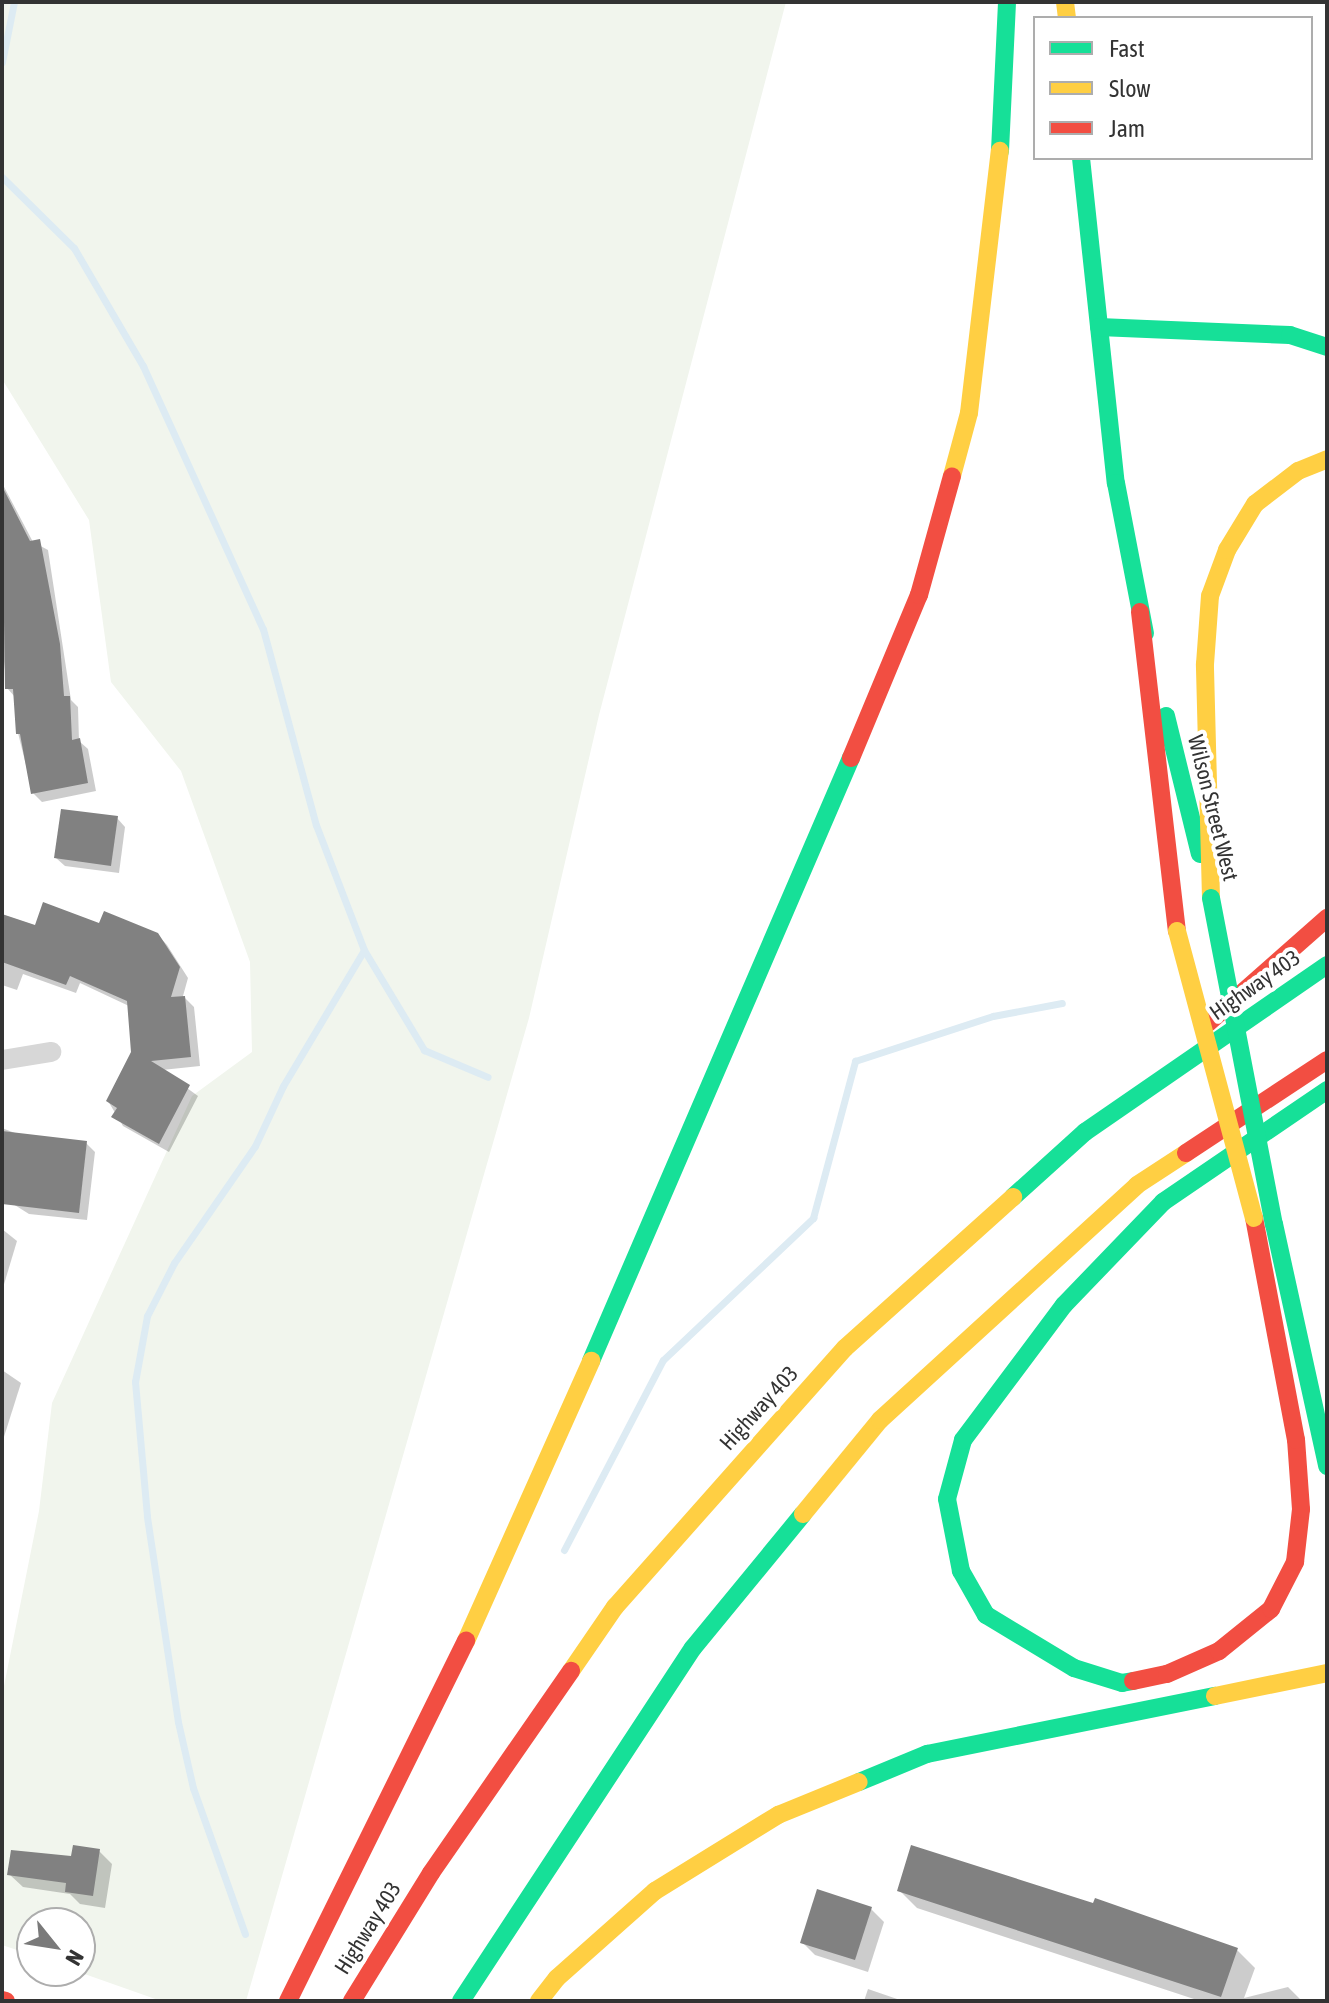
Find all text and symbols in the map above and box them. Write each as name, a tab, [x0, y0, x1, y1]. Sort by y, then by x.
legend	[1033, 16, 1313, 160]
text: Fast	[1109, 35, 1145, 62]
text: Slow	[1109, 75, 1151, 102]
text: Jam	[1109, 115, 1145, 142]
street label: Wilson Street West	[1182, 732, 1244, 884]
street label: Highway 403	[1205, 944, 1305, 1026]
street label: Highway 403	[714, 1360, 804, 1456]
street label: Highway 403	[329, 1877, 407, 1979]
north arrow	[16, 1907, 96, 1987]
text: N	[61, 1946, 90, 1970]

